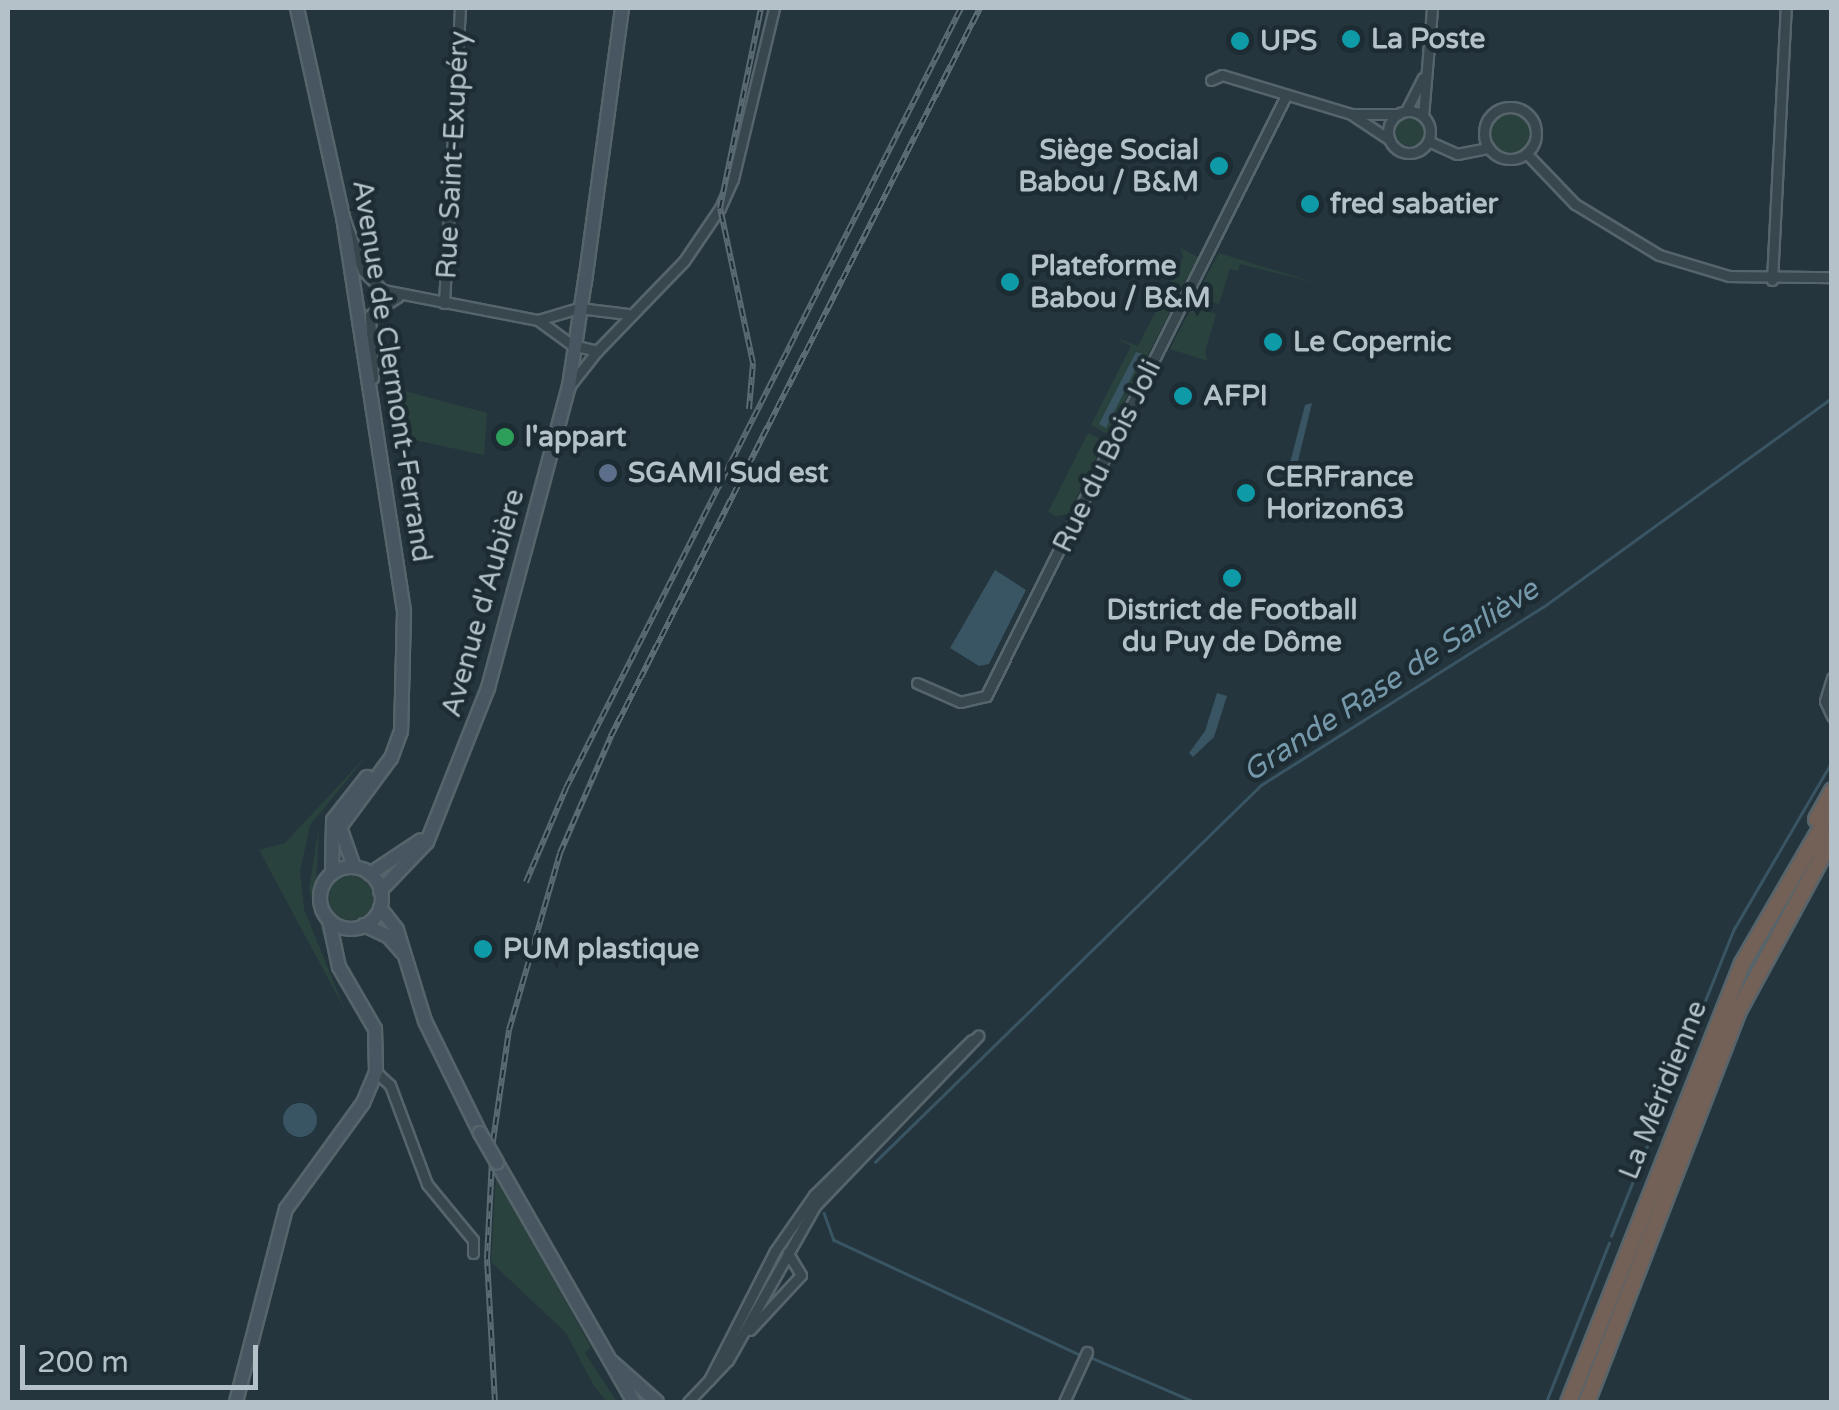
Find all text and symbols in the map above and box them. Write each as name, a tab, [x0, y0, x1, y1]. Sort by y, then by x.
place label: La Poste	[1371, 22, 1485, 56]
place label: UPS	[1260, 24, 1317, 58]
marker: La Poste	[1340, 28, 1362, 50]
street label: Rue Saint-Exupéry	[430, 30, 476, 280]
marker: UPS	[1229, 30, 1251, 52]
place label: Siège Social Babou / B&M	[1018, 133, 1199, 199]
marker: Siège Social Babou / B&M	[1208, 155, 1230, 177]
street label: Avenue de Clermont-Ferrand	[345, 177, 439, 565]
place label: fred sabatier	[1330, 187, 1498, 221]
marker: fred sabatier	[1299, 193, 1321, 215]
place label: Plateforme Babou / B&M	[1030, 249, 1211, 315]
marker: Plateforme Babou / B&M	[999, 271, 1021, 293]
place label: Le Copernic	[1293, 325, 1451, 359]
marker: Le Copernic	[1262, 331, 1284, 353]
street label: Rue du Bois Joli	[1046, 354, 1168, 558]
place label: AFPI	[1203, 379, 1268, 413]
marker: AFPI	[1172, 385, 1194, 407]
place label: l'appart	[525, 420, 626, 454]
marker: l'appart	[494, 426, 516, 448]
place label: SGAMI Sud est	[628, 456, 829, 490]
place label: CERFrance Horizon63	[1266, 460, 1414, 526]
marker: SGAMI Sud est	[597, 462, 619, 484]
marker: CERFrance Horizon63	[1235, 482, 1257, 504]
street label: Avenue d'Aubière	[434, 485, 532, 721]
marker: District de Football du Puy de Dôme	[1221, 567, 1243, 589]
water label: Grande Rase de Sarliève	[1236, 572, 1546, 790]
place label: District de Football du Puy de Dôme	[1106, 593, 1358, 659]
place label: PUM plastique	[503, 932, 699, 966]
marker: PUM plastique	[472, 938, 494, 960]
street label: La Méridienne	[1612, 996, 1714, 1184]
scale bar	[25, 1325, 262, 1387]
text: 200 m	[37, 1344, 129, 1381]

